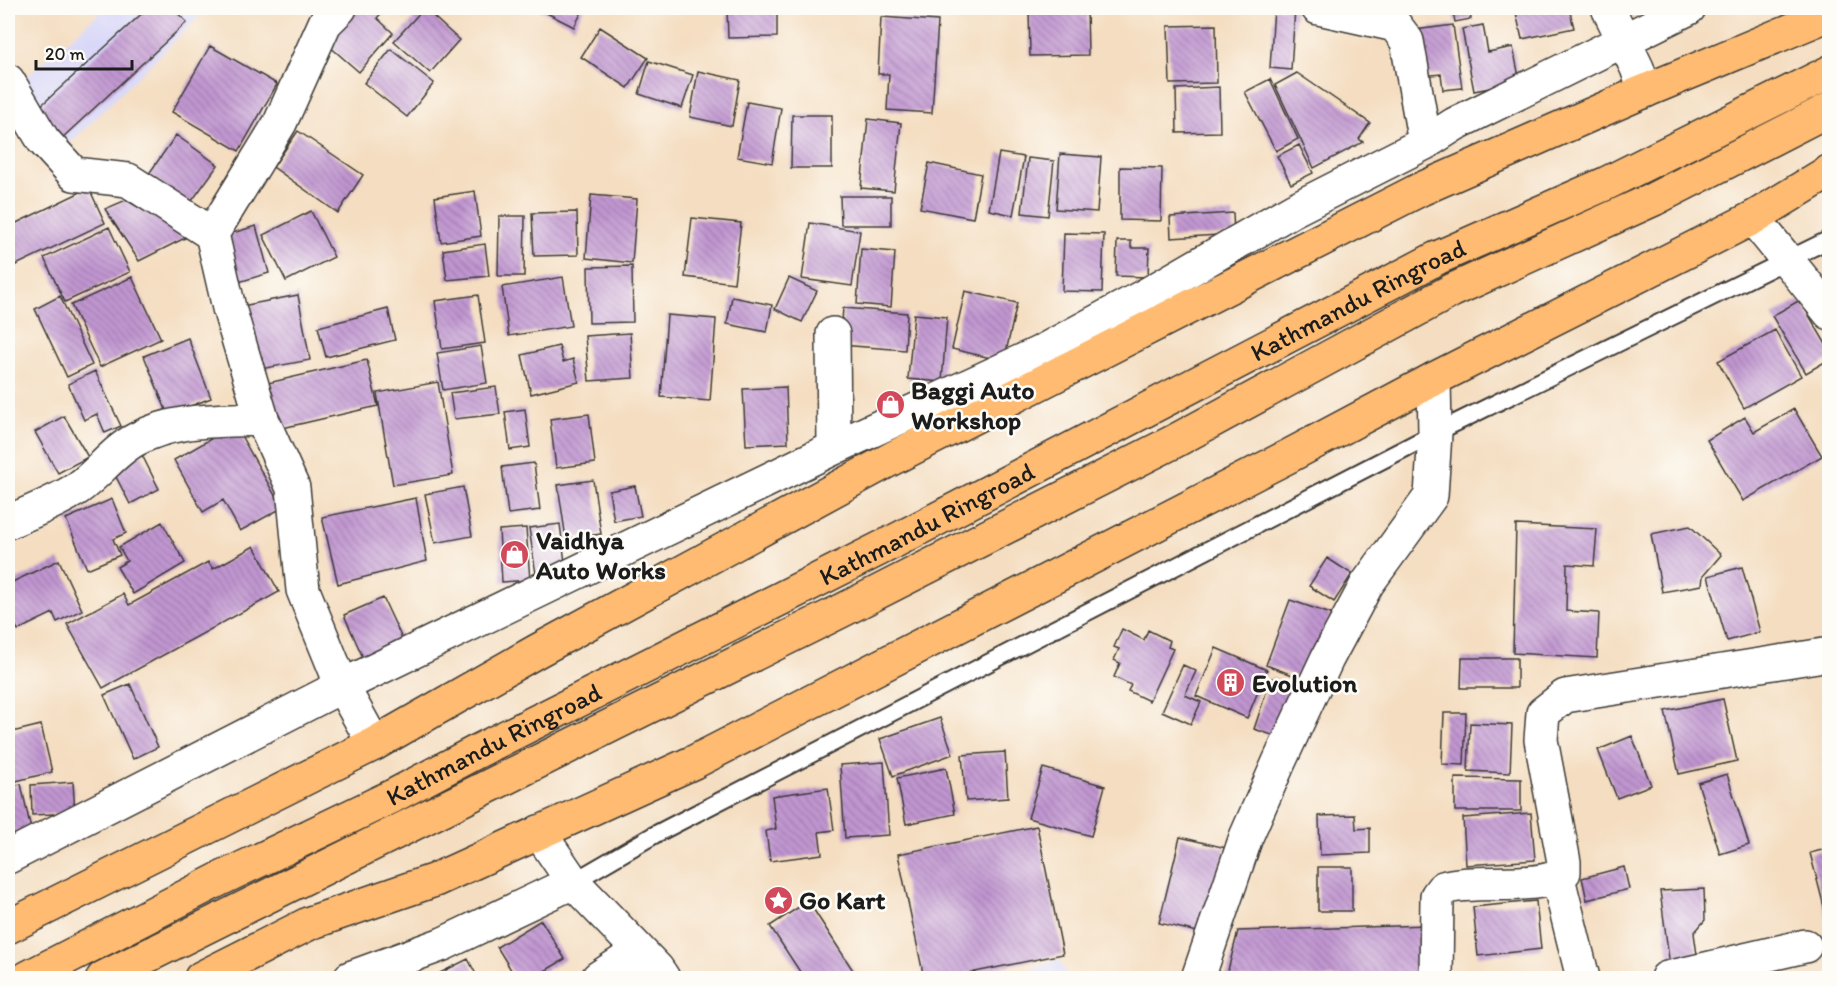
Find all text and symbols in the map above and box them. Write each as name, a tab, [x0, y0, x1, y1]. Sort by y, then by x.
scale bar	[36, 33, 132, 71]
text: 20 m	[45, 43, 85, 65]
street label: Kathmandu Ringroad	[1245, 231, 1471, 369]
place label: Baggi Auto Workshop	[911, 374, 1035, 436]
shop icon: Baggi Auto Workshop	[874, 389, 906, 421]
street label: Kathmandu Ringroad	[814, 455, 1040, 593]
place label: Vaidhya Auto Works	[535, 524, 666, 586]
shop icon: Vaidhya Auto Works	[499, 539, 531, 571]
building icon: Evolution	[1215, 667, 1247, 699]
place label: Evolution	[1252, 667, 1357, 699]
street label: Kathmandu Ringroad	[380, 676, 607, 813]
place icon: Go Kart	[762, 884, 794, 916]
place label: Go Kart	[799, 884, 885, 916]

